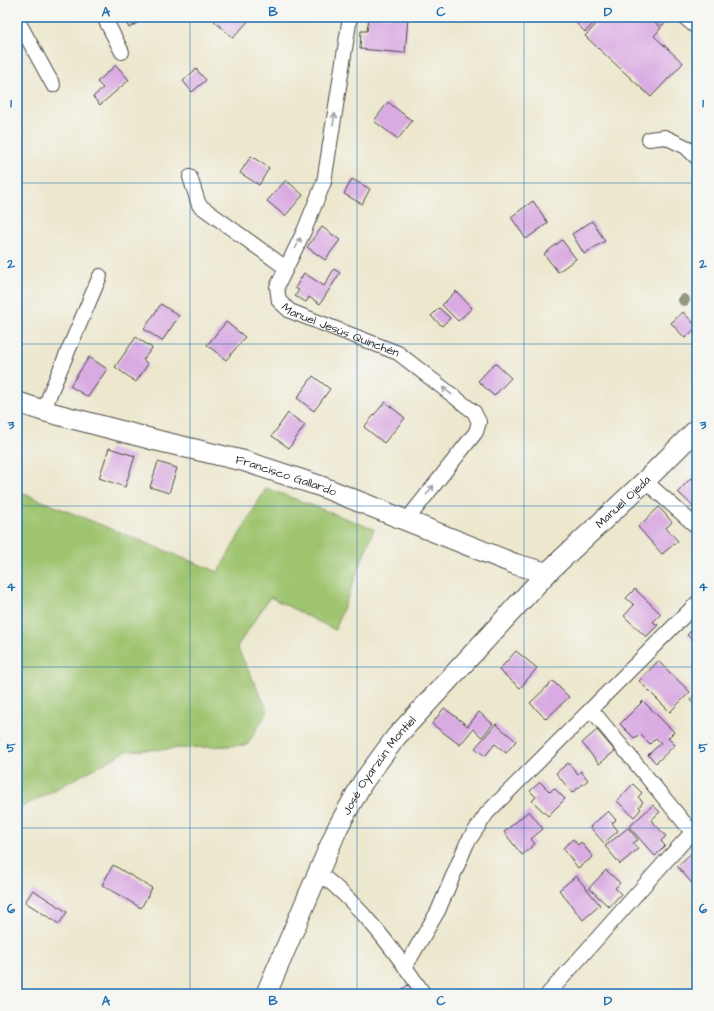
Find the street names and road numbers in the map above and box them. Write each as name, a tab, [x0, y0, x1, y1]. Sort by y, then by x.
street label: Manuel Jesús Quinchén	[277, 299, 402, 362]
street label: Francisco Gallardo	[234, 451, 339, 501]
street label: Manuel Ojeda	[592, 472, 655, 532]
street label: José Oyarzún Montiel	[338, 712, 420, 818]

